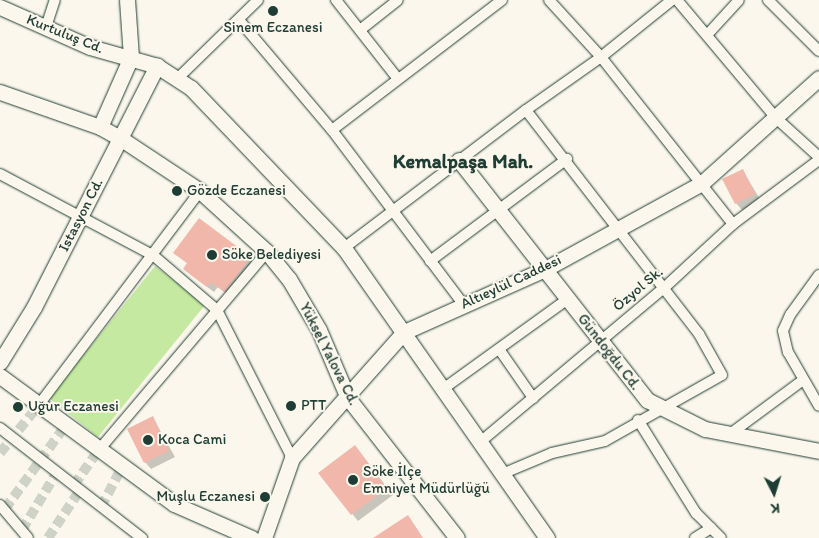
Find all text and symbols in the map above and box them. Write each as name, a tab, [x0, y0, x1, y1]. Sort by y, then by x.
marker: Sinem Eczanesi	[267, 5, 279, 17]
street label: Kurtuluş Cd.	[24, 10, 106, 58]
place label: Sinem Eczanesi	[223, 19, 323, 37]
district label: Kemalpaşa Mah.	[392, 149, 534, 173]
street label: Istasyon Cd.	[55, 175, 107, 255]
place label: Gözde Eczanesi	[187, 182, 286, 200]
marker: Gözde Eczanesi	[171, 185, 183, 197]
place label: Söke Belediyesi	[222, 246, 321, 264]
marker: Söke Belediyesi	[206, 249, 218, 261]
street label: Altıeylül Caddesi	[458, 251, 564, 313]
street label: Özyol Sk.	[609, 263, 667, 315]
street label: Yüksel Yalova Cd.	[295, 300, 363, 408]
street label: Gündoğdu Cd.	[574, 310, 644, 394]
place label: PTT	[301, 397, 326, 415]
place label: Uğur Eczanesi	[28, 398, 119, 416]
marker: PTT	[285, 400, 297, 412]
marker: Uğur Eczanesi	[12, 401, 24, 413]
place label: Koca Cami	[158, 431, 227, 449]
marker: Koca Cami	[142, 434, 154, 446]
place label: Söke İlçe Emniyet Müdürlüğü	[363, 462, 490, 497]
north arrow	[749, 468, 799, 518]
marker: Söke İlçe Emniyet Müdürlüğü	[347, 474, 359, 486]
place label: Muşlu Eczanesi	[156, 488, 255, 506]
marker: Muşlu Eczanesi	[259, 491, 271, 503]
text: K	[770, 500, 781, 517]

